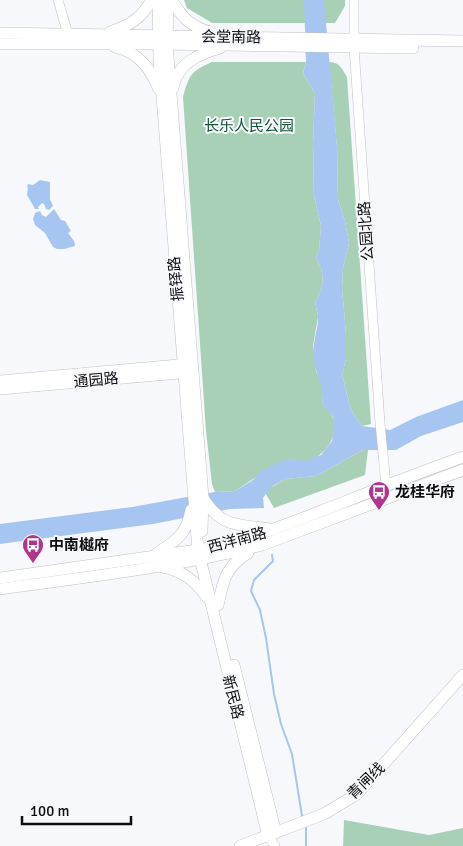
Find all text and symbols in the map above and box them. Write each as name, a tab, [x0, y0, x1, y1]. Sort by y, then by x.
street label: 会堂南路	[201, 27, 261, 47]
park label: 长乐人民公园	[204, 117, 294, 135]
street label: 公园北路	[355, 200, 377, 262]
street label: 振铎路	[165, 256, 187, 302]
street label: 通园路	[73, 369, 119, 391]
bus stop icon: 龙桂华府	[367, 480, 391, 511]
place label: 龙桂华府	[395, 483, 455, 501]
street label: 西洋南路	[206, 524, 268, 556]
bus stop icon: 中南樾府	[21, 533, 45, 564]
place label: 中南樾府	[49, 536, 109, 554]
street label: 新民路	[219, 673, 247, 721]
street label: 青闸线	[344, 759, 388, 803]
scale bar	[22, 794, 131, 826]
text: 100 m	[30, 802, 70, 820]

